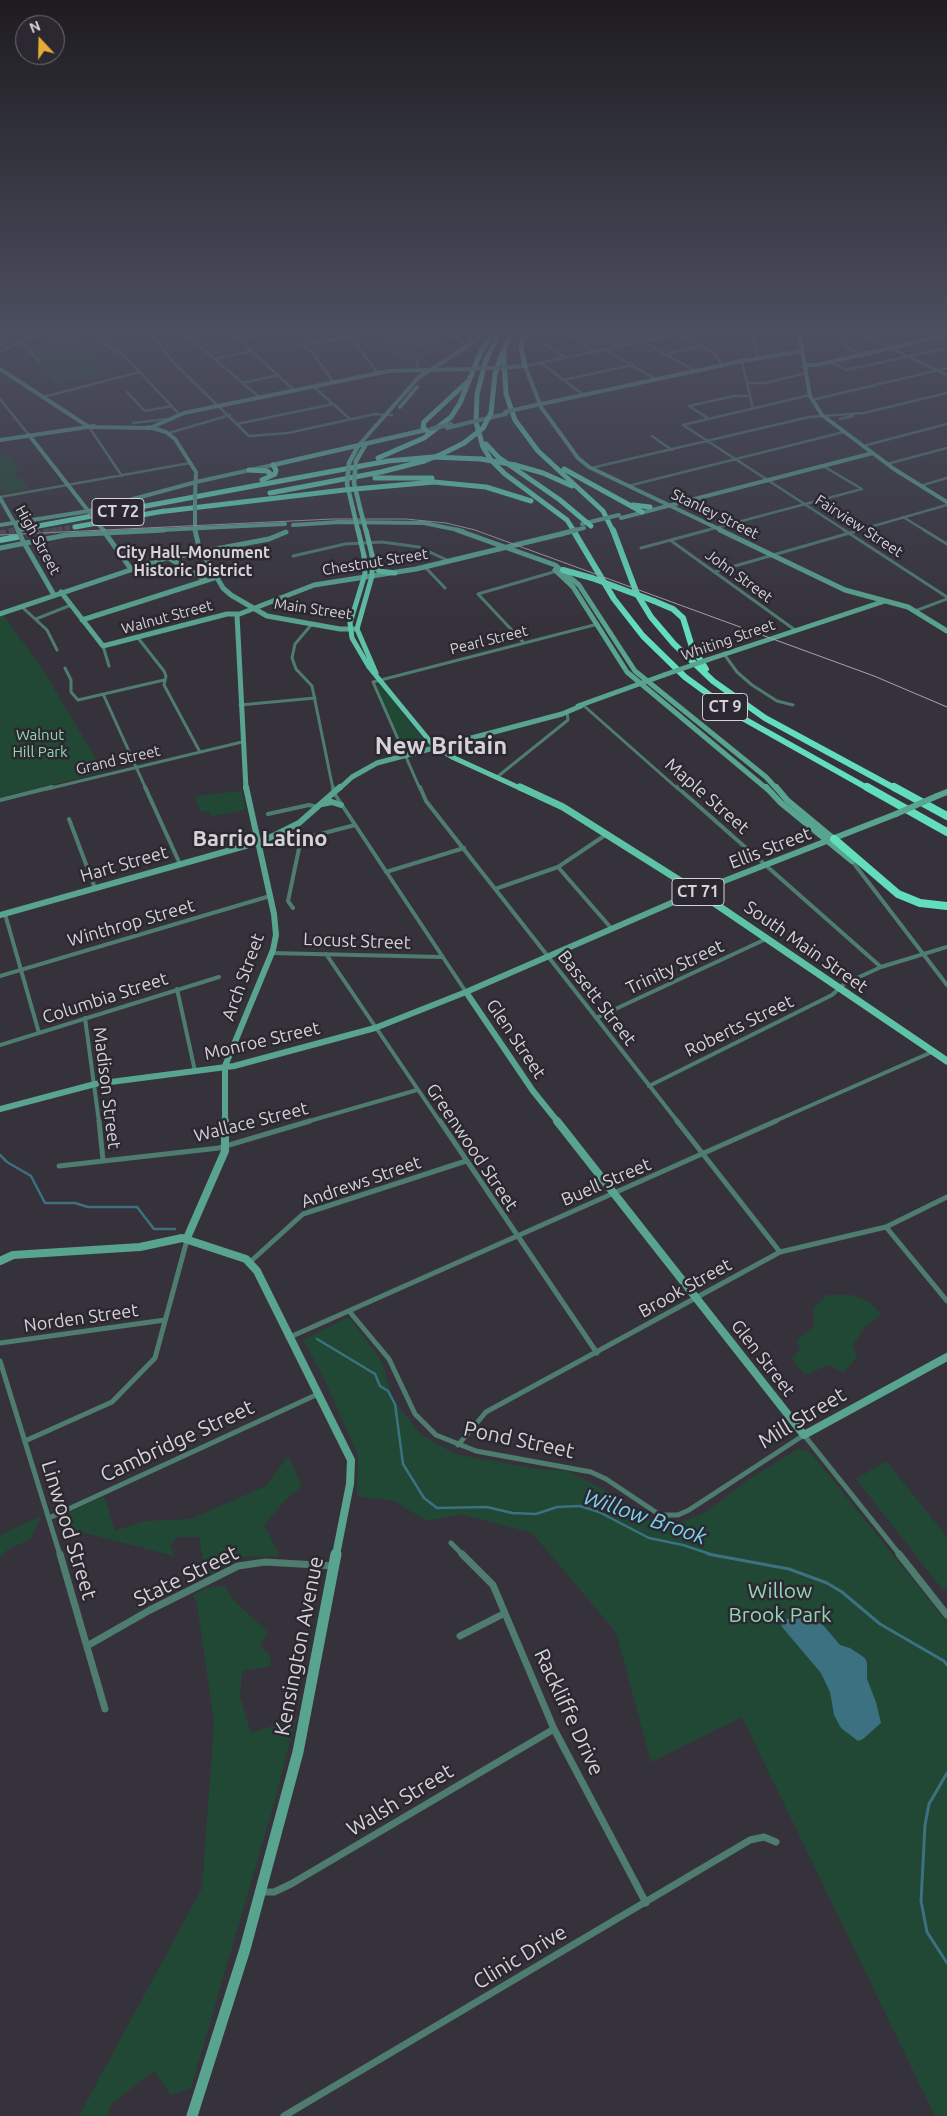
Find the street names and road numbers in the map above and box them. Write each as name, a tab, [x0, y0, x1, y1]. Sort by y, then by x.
street label: Stanley Street	[668, 485, 762, 543]
street label: Fairview Street	[812, 491, 906, 561]
road number: CT 72	[92, 498, 144, 526]
street label: High Street	[12, 502, 64, 578]
street label: Chestnut Street	[321, 545, 429, 579]
street label: John Street	[702, 546, 776, 606]
street label: Main Street	[273, 595, 353, 623]
street label: Walnut Street	[119, 596, 215, 638]
street label: Whiting Street	[679, 616, 777, 664]
street label: Pearl Street	[448, 622, 530, 658]
road number: CT 9	[702, 694, 748, 720]
street label: Grand Street	[74, 742, 162, 778]
street label: Maple Street	[660, 754, 754, 838]
street label: Ellis Street	[726, 822, 814, 874]
street label: Hart Street	[78, 841, 170, 887]
road number: CT 71	[672, 879, 724, 906]
street label: Winthrop Street	[65, 895, 197, 951]
street label: South Main Street	[740, 896, 872, 998]
street label: Locust Street	[303, 928, 411, 954]
street label: Arch Street	[217, 930, 269, 1024]
street label: Trinity Street	[623, 935, 727, 999]
street label: Bassett Street	[553, 946, 641, 1050]
street label: Columbia Street	[40, 968, 170, 1028]
street label: Roberts Street	[681, 990, 797, 1062]
street label: Glen Street	[482, 995, 550, 1083]
street label: Monroe Street	[202, 1017, 322, 1065]
street label: Madison Street	[89, 1026, 125, 1150]
street label: Greenwood Street	[421, 1079, 523, 1215]
street label: Wallace Street	[192, 1097, 310, 1147]
street label: Andrews Street	[298, 1151, 424, 1213]
street label: Buell Street	[558, 1153, 654, 1211]
street label: Brook Street	[635, 1254, 735, 1322]
street label: Norden Street	[22, 1299, 140, 1337]
street label: Glen Street	[726, 1315, 800, 1401]
street label: Mill Street	[754, 1382, 850, 1454]
street label: Cambridge Street	[96, 1394, 258, 1488]
street label: Pond Street	[461, 1416, 577, 1464]
street label: Linwood Street	[36, 1457, 102, 1603]
street label: State Street	[130, 1540, 242, 1612]
street label: Kensington Avenue	[269, 1554, 329, 1738]
street label: Rackliffe Drive	[529, 1645, 609, 1779]
street label: Walsh Street	[342, 1758, 458, 1842]
street label: Clinic Drive	[469, 1919, 571, 1995]

